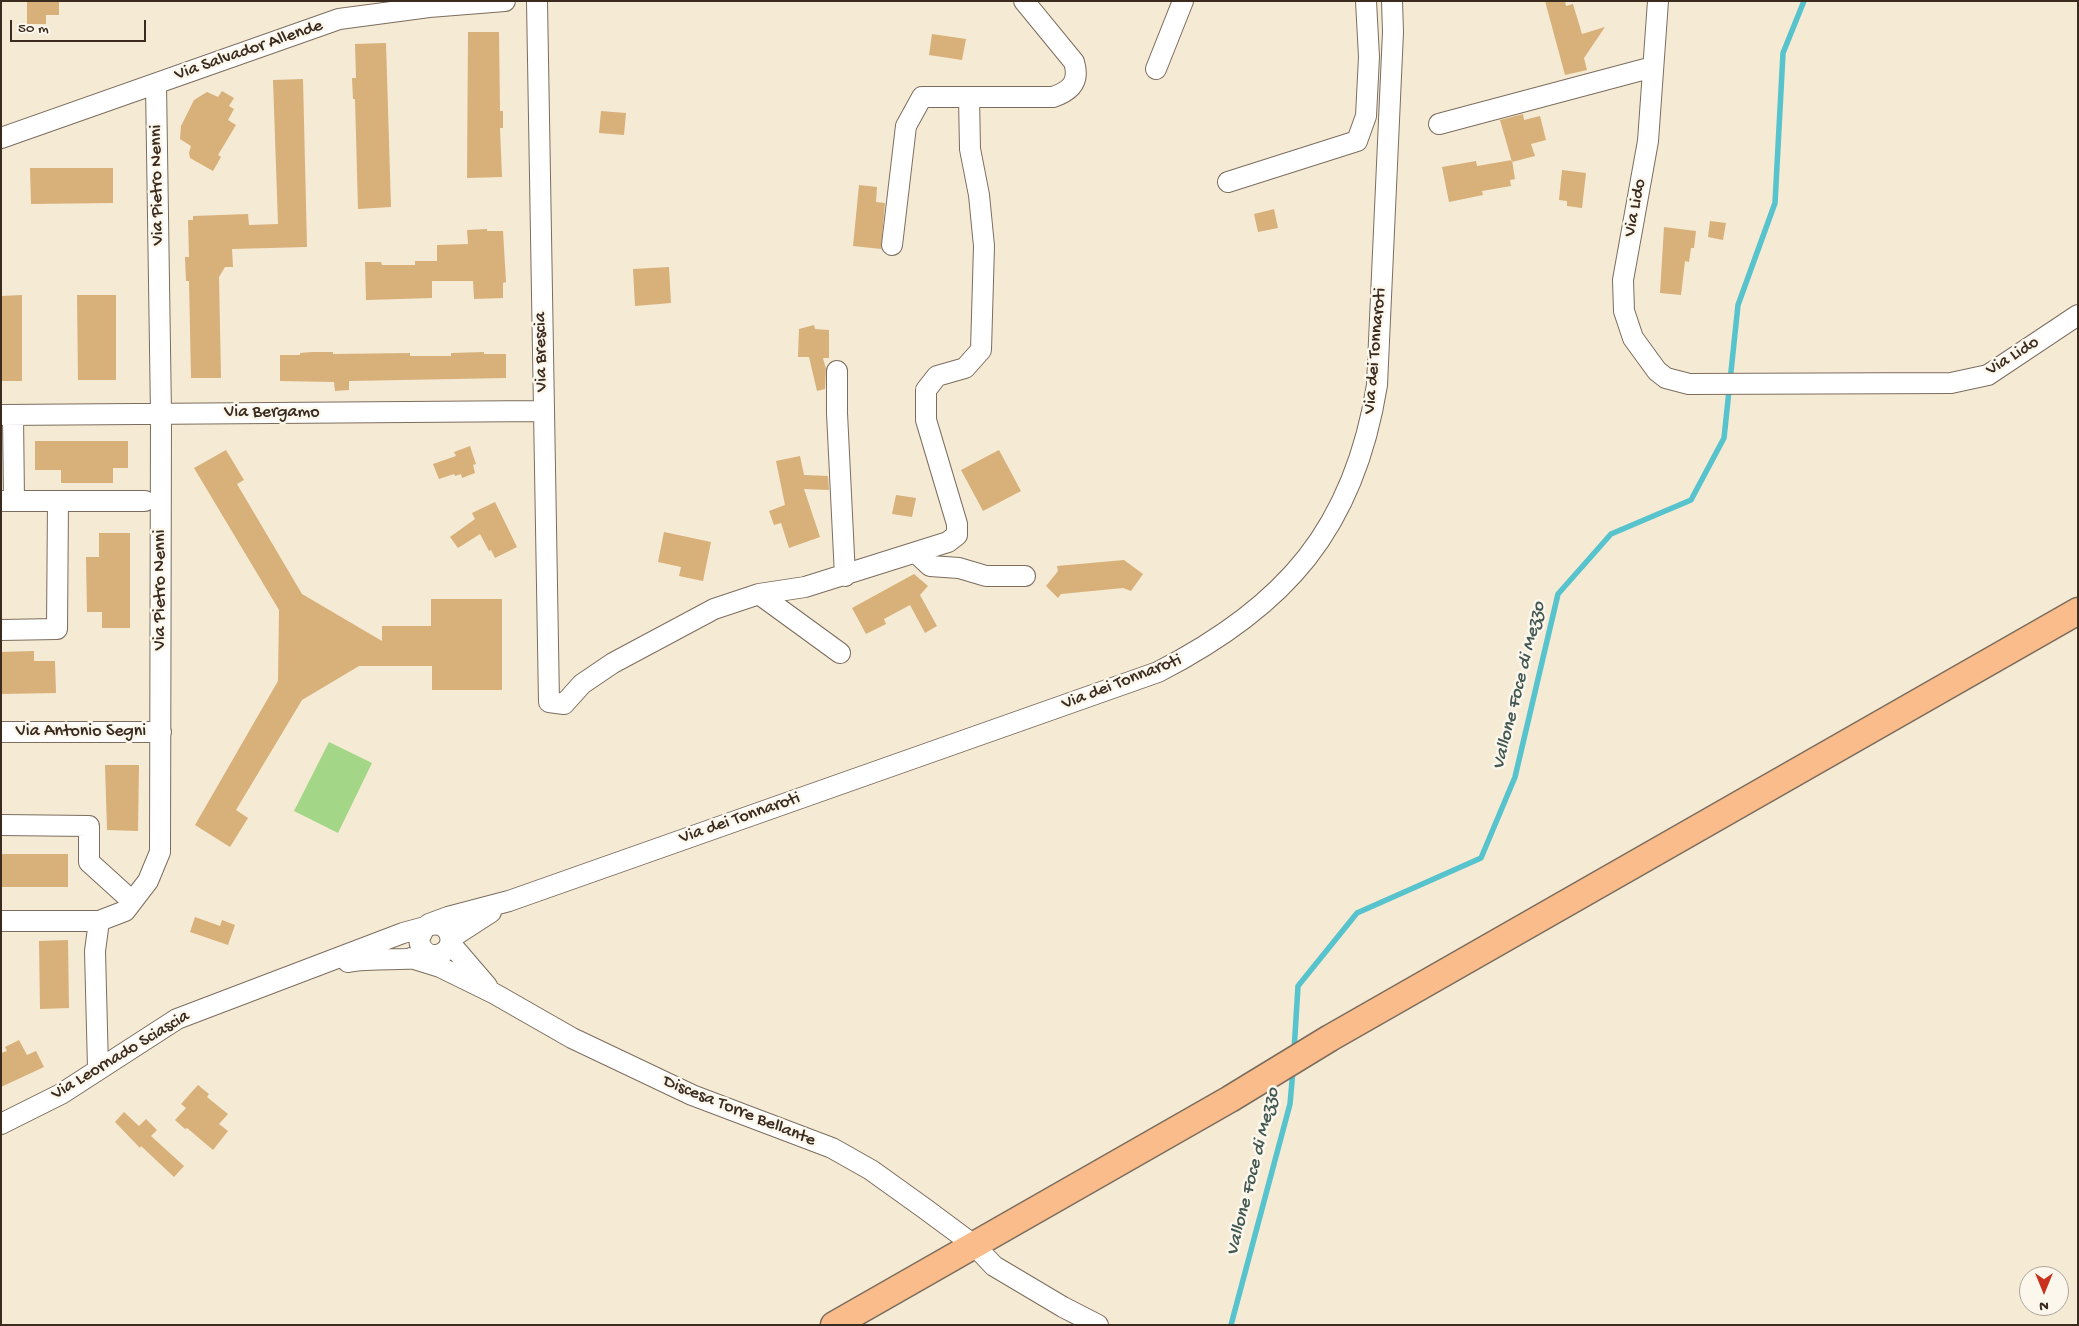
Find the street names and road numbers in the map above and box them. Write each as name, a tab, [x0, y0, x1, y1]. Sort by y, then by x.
street label: Via Salvador Allende	[172, 16, 326, 86]
street label: Via Pietro Nenni	[146, 124, 170, 246]
street label: Via Lido	[1620, 177, 1652, 239]
street label: Via dei Tonnaroti	[1360, 287, 1392, 415]
street label: Via Brescia	[531, 312, 553, 392]
street label: Via Lido	[1982, 332, 2044, 382]
street label: Via Bergamo	[224, 402, 320, 424]
street label: Via Pietro Nenni	[150, 530, 172, 650]
street label: Via dei Tonnaroti	[1059, 650, 1185, 716]
street label: Via Antonio Segni	[16, 721, 146, 743]
street label: Via dei Tonnaroti	[677, 788, 803, 850]
street label: Via Leornado Sciascia	[48, 1006, 194, 1106]
street label: Discesa Torre Bellante	[660, 1072, 818, 1152]

